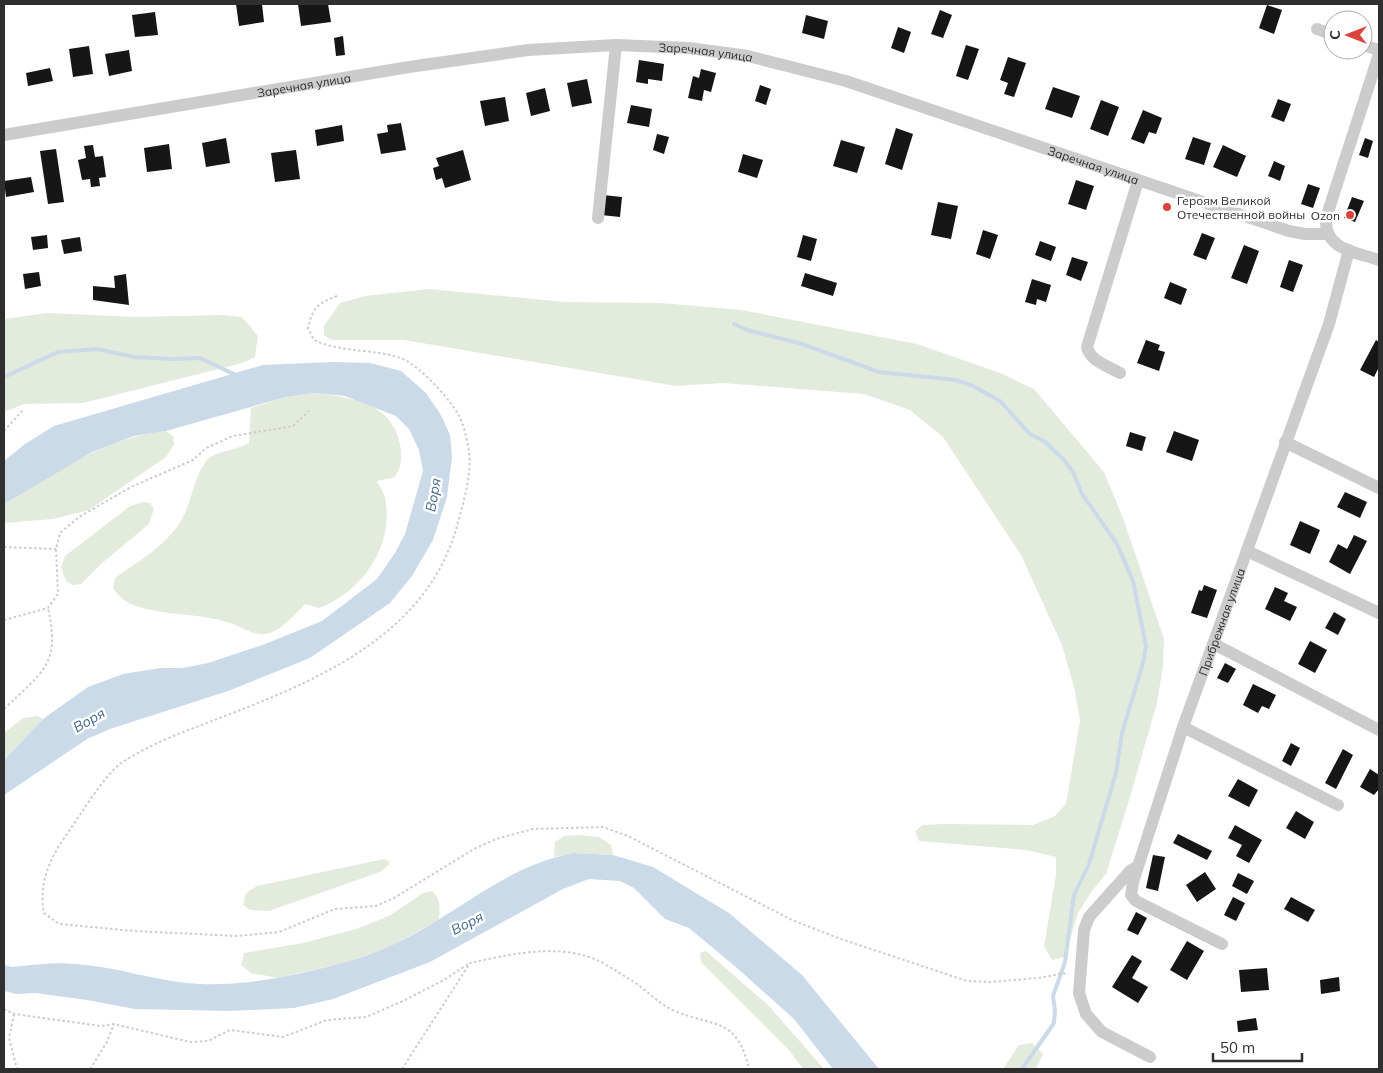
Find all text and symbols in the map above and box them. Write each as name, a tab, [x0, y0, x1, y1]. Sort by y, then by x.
north arrow	[1323, 10, 1373, 60]
text: С	[1326, 30, 1344, 40]
street label: Заречная улица	[658, 39, 755, 64]
street label: Заречная улица	[256, 69, 352, 100]
street label: Заречная улица	[1046, 142, 1141, 187]
place label: Героям Великой Отечественной войны	[1177, 193, 1305, 222]
marker: Героям Великой Отечественной войны	[1161, 201, 1173, 213]
place label: Ozon	[1311, 208, 1340, 223]
marker: Ozon	[1344, 209, 1356, 221]
water label: Воря	[421, 476, 445, 513]
street label: Прибрежная улица	[1195, 566, 1248, 678]
water label: Воря	[70, 704, 108, 736]
water label: Воря	[448, 907, 486, 939]
scale bar	[1213, 1030, 1302, 1062]
text: 50 m	[1220, 1038, 1255, 1057]

